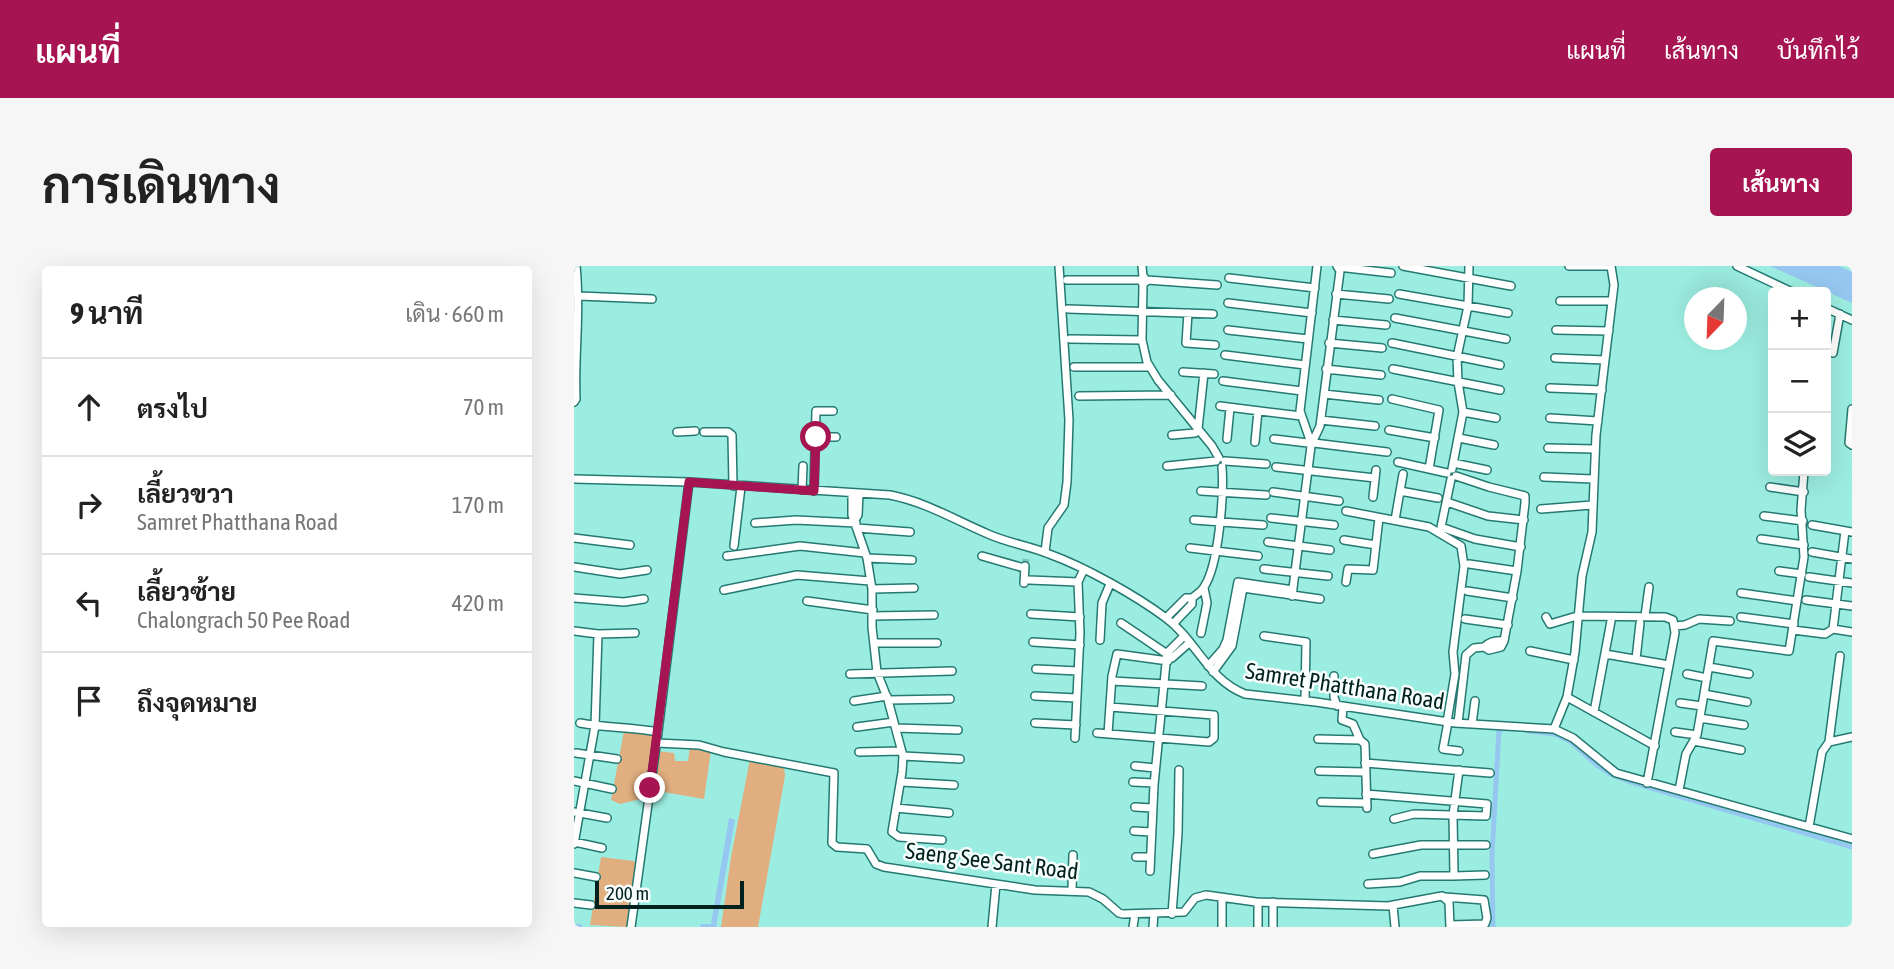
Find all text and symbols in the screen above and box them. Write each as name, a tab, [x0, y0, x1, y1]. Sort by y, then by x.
text: แผนที่	[35, 32, 121, 70]
text: แผนที่	[1566, 37, 1626, 64]
text: เส้นทาง	[1664, 37, 1739, 64]
text: บันทึกไว้	[1777, 37, 1859, 64]
button: เส้นทาง	[1710, 148, 1852, 216]
text: การเดินทาง	[42, 157, 280, 213]
north arrow	[1684, 287, 1747, 350]
map controls	[1768, 287, 1831, 476]
button: +	[1768, 287, 1831, 350]
text: 9 นาที	[70, 296, 143, 330]
text: เดิน · 660 m	[405, 301, 504, 327]
button: −	[1768, 350, 1831, 413]
icon: ahead	[70, 388, 108, 426]
text: ตรงไป	[137, 394, 208, 424]
text: 70 m	[463, 394, 504, 420]
button: layers	[1768, 413, 1831, 476]
route start	[800, 421, 831, 452]
text: เลี้ยวขวา	[137, 479, 234, 509]
icon: right	[70, 486, 108, 524]
text: 170 m	[452, 492, 504, 518]
text: Samret Phatthana Road	[137, 509, 338, 535]
text: เลี้ยวซ้าย	[137, 577, 236, 607]
icon: left	[70, 584, 108, 622]
text: 420 m	[452, 590, 504, 616]
text: Chalongrach 50 Pee Road	[137, 607, 350, 633]
street label: Samret Phatthana Road	[1244, 657, 1446, 715]
icon: arrive	[70, 682, 108, 720]
text: ถึงจุดหมาย	[137, 688, 258, 718]
route end	[634, 772, 665, 803]
street label: Saeng See Sant Road	[904, 838, 1080, 884]
scale bar	[595, 878, 744, 910]
text: 200 m	[606, 882, 649, 904]

